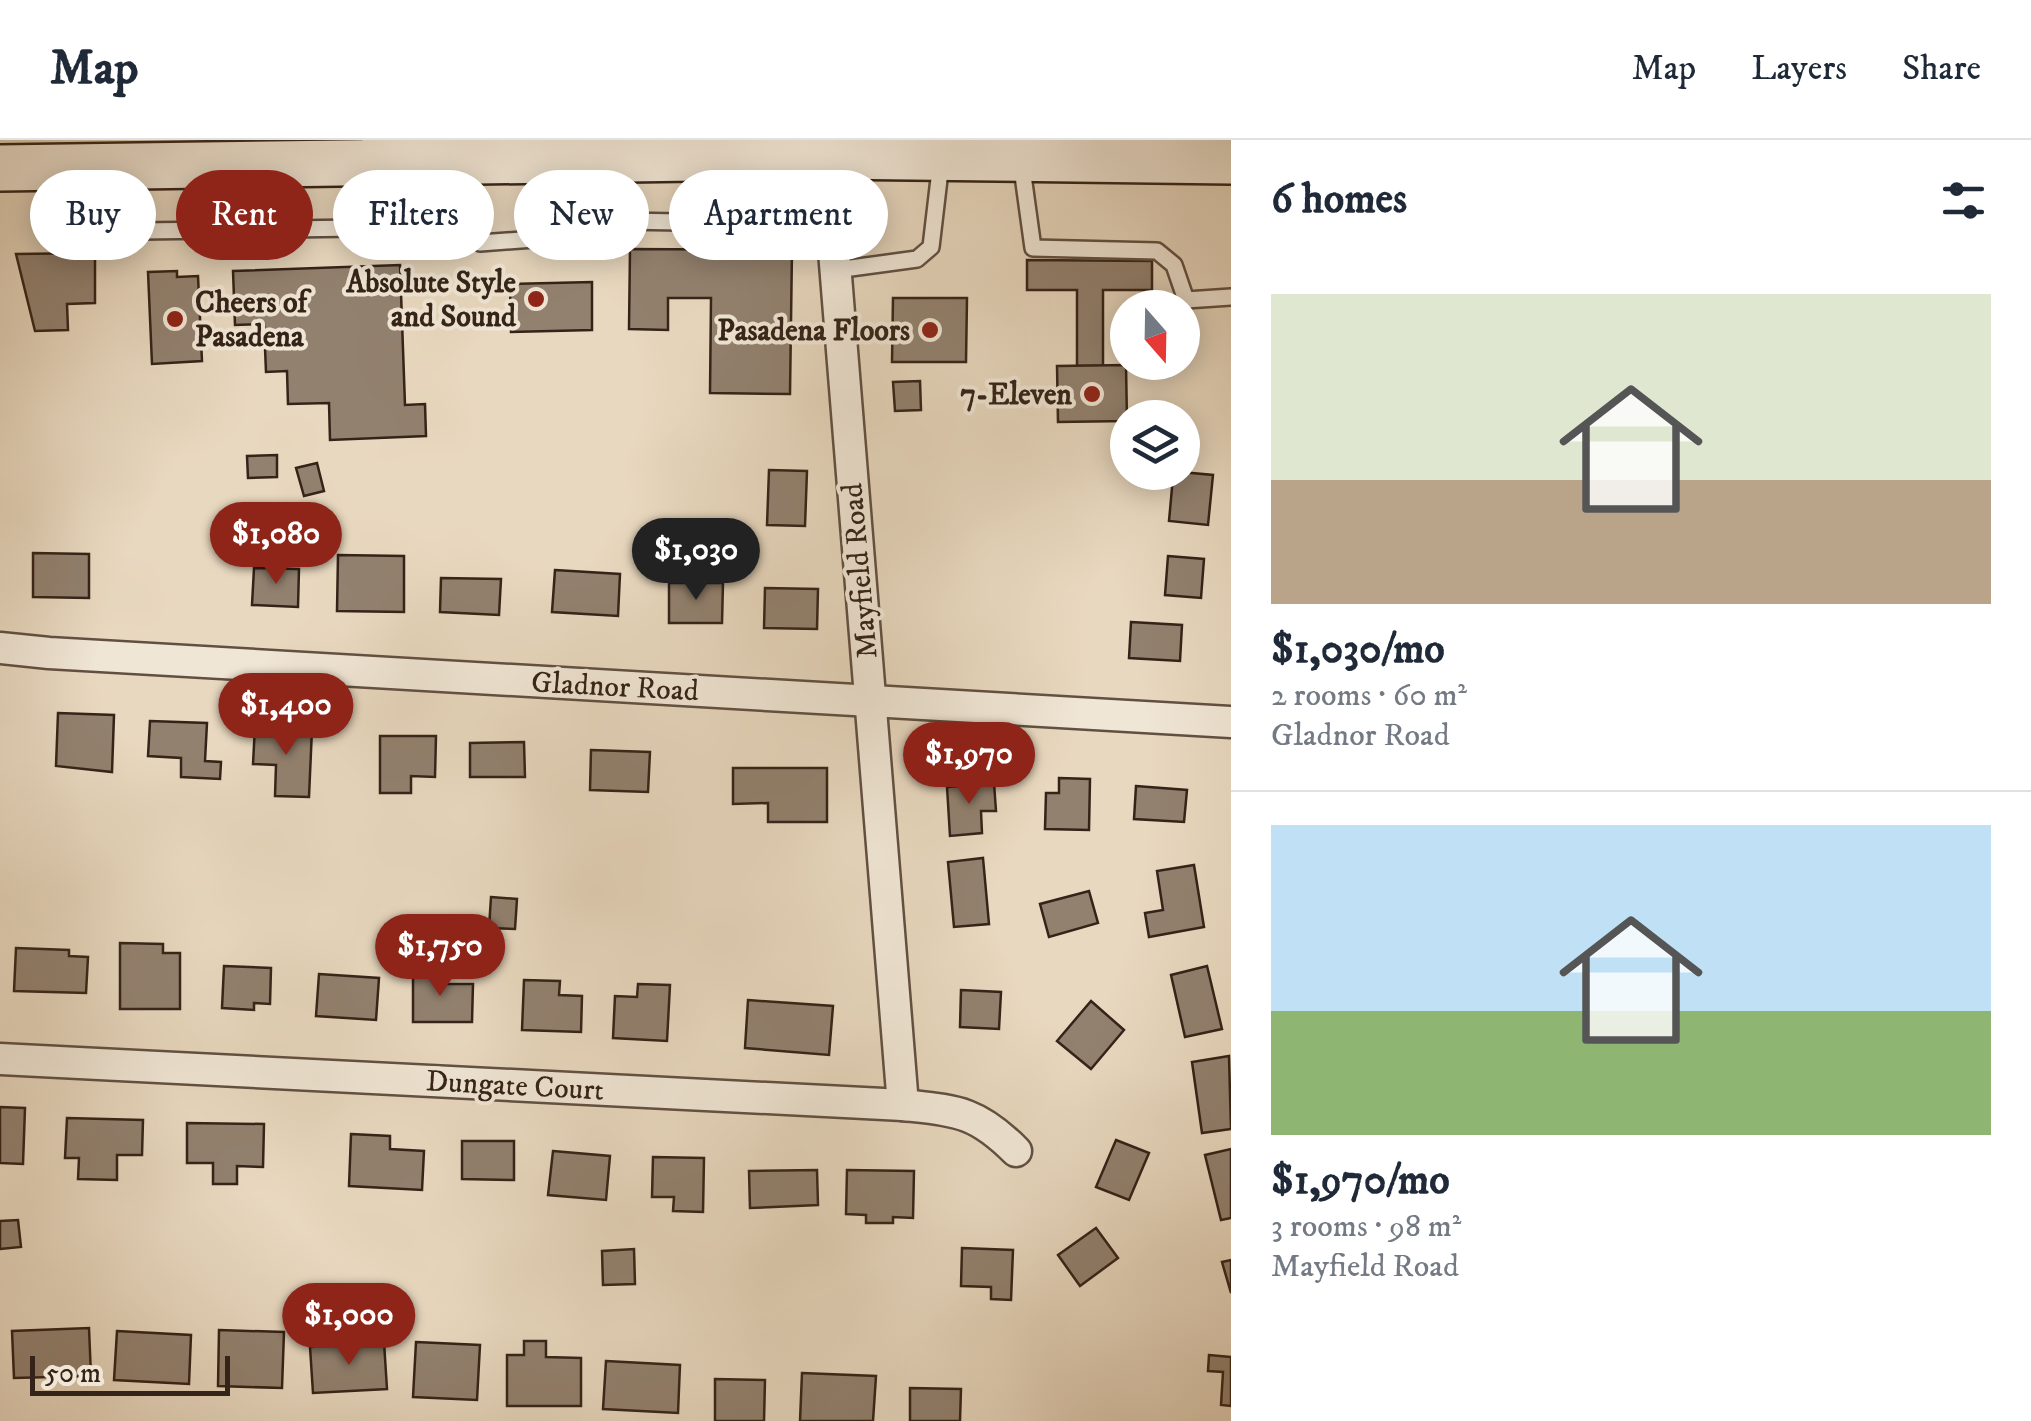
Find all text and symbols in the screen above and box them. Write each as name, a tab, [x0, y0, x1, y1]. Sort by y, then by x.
text: Map	[50, 39, 138, 99]
text: Map	[1632, 47, 1696, 91]
text: Layers	[1751, 47, 1847, 91]
text: Share	[1902, 47, 1981, 91]
chip: Buy	[30, 170, 156, 260]
chip: Rent	[176, 170, 313, 260]
chip: Filters	[333, 170, 494, 260]
chip: New	[514, 170, 649, 260]
chip: Apartment	[669, 170, 888, 260]
icon: filters	[1936, 173, 1991, 228]
text: 6 homes	[1271, 174, 1407, 226]
place label: Absolute Style and Sound	[345, 265, 517, 336]
place label: Cheers of Pasadena	[195, 285, 313, 356]
marker: Absolute Style and Sound	[525, 288, 547, 310]
north arrow	[1110, 290, 1200, 380]
map controls	[1110, 290, 1200, 490]
marker: Cheers of Pasadena	[164, 308, 186, 330]
place label: Pasadena Floors	[717, 313, 910, 350]
marker: Pasadena Floors	[919, 319, 941, 341]
icon: home	[1541, 359, 1721, 539]
place label: 7-Eleven	[960, 377, 1072, 414]
marker: 7-Eleven	[1081, 383, 1103, 405]
button: layers	[1110, 400, 1200, 490]
street label: Mayfield Road	[834, 482, 887, 660]
pin: $1,080	[195, 502, 357, 587]
text: $1,080	[232, 514, 320, 554]
pin: $1,030	[615, 518, 777, 603]
text: $1,030	[654, 530, 738, 570]
text: $1,030/mo	[1271, 624, 1445, 676]
street label: Gladnor Road	[530, 665, 700, 710]
pin: $1,400	[205, 673, 367, 758]
text: 2 rooms · 60 m²	[1271, 676, 1467, 716]
text: $1,400	[240, 685, 332, 725]
text: Gladnor Road	[1271, 716, 1450, 756]
pin: $1,970	[888, 722, 1050, 807]
text: $1,970	[925, 734, 1013, 774]
icon: home	[1541, 890, 1721, 1070]
pin: $1,750	[359, 914, 521, 999]
text: $1,750	[397, 926, 483, 966]
street label: Dungate Court	[425, 1063, 605, 1110]
text: $1,970/mo	[1271, 1155, 1450, 1207]
text: 3 rooms · 98 m²	[1271, 1207, 1461, 1247]
text: Mayfield Road	[1271, 1247, 1459, 1287]
pin: $1,000	[268, 1283, 430, 1368]
text: $1,000	[304, 1295, 394, 1335]
scale bar	[30, 1351, 230, 1396]
text: 50 m	[45, 1356, 101, 1391]

